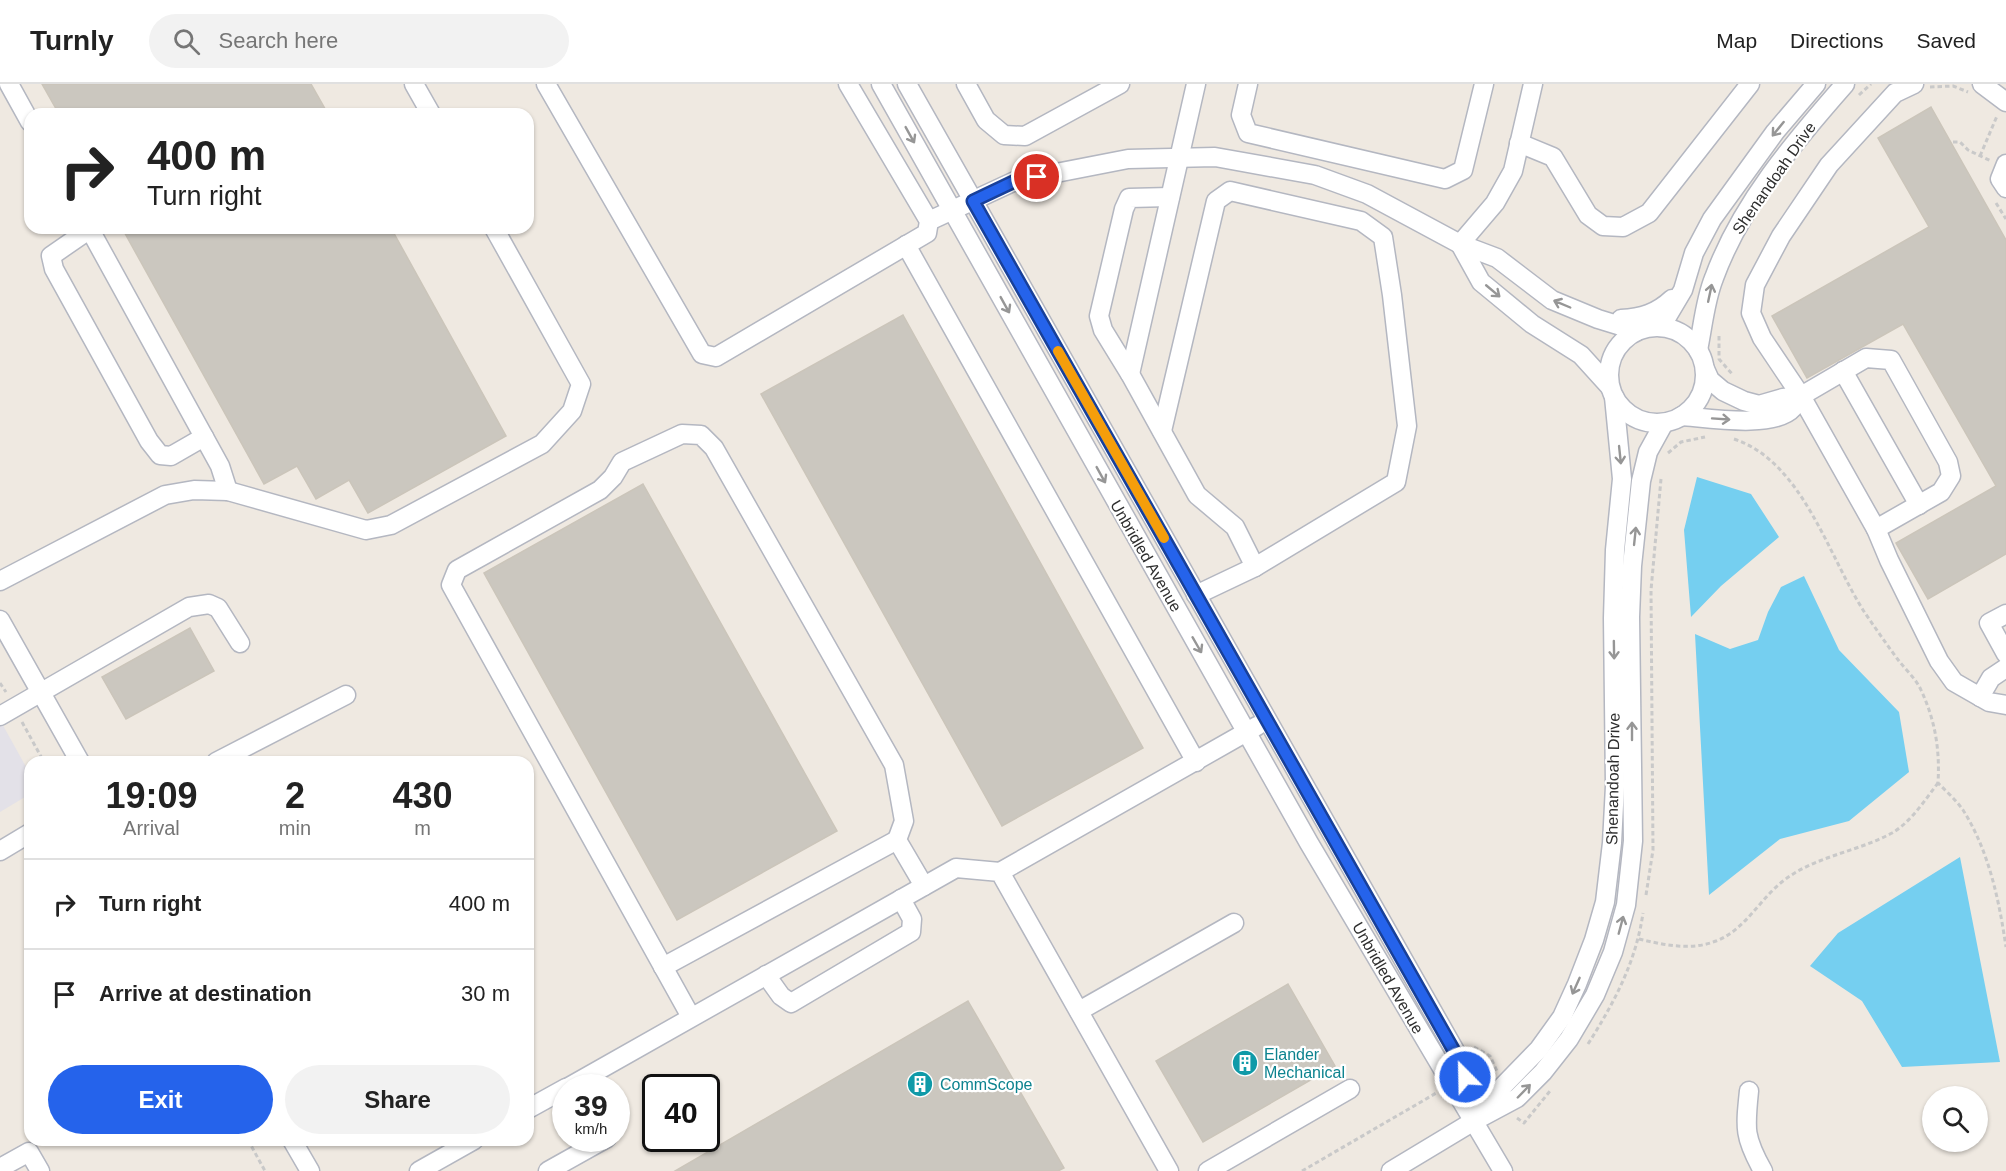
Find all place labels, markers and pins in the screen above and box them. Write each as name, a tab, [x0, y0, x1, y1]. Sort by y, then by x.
pin	[1011, 151, 1062, 202]
place label: Elander Mechanical	[1264, 1046, 1345, 1081]
building icon: Elander Mechanical	[1230, 1048, 1260, 1078]
building icon: CommScope	[905, 1069, 935, 1099]
place label: CommScope	[940, 1076, 1033, 1093]

